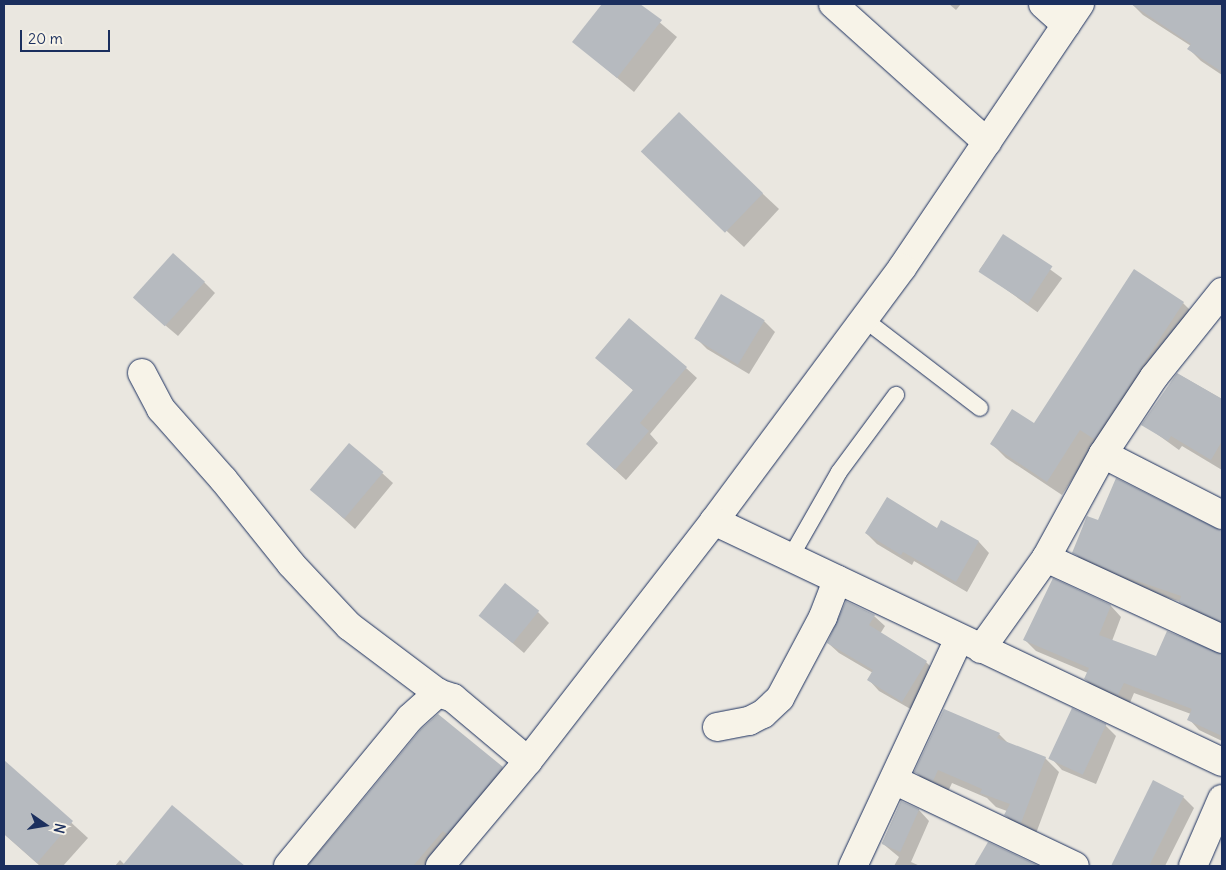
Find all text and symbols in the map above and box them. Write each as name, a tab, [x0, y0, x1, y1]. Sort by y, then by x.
scale bar	[22, 20, 112, 52]
text: 20 m	[28, 29, 63, 48]
north arrow	[20, 800, 70, 850]
text: N	[50, 822, 69, 835]

